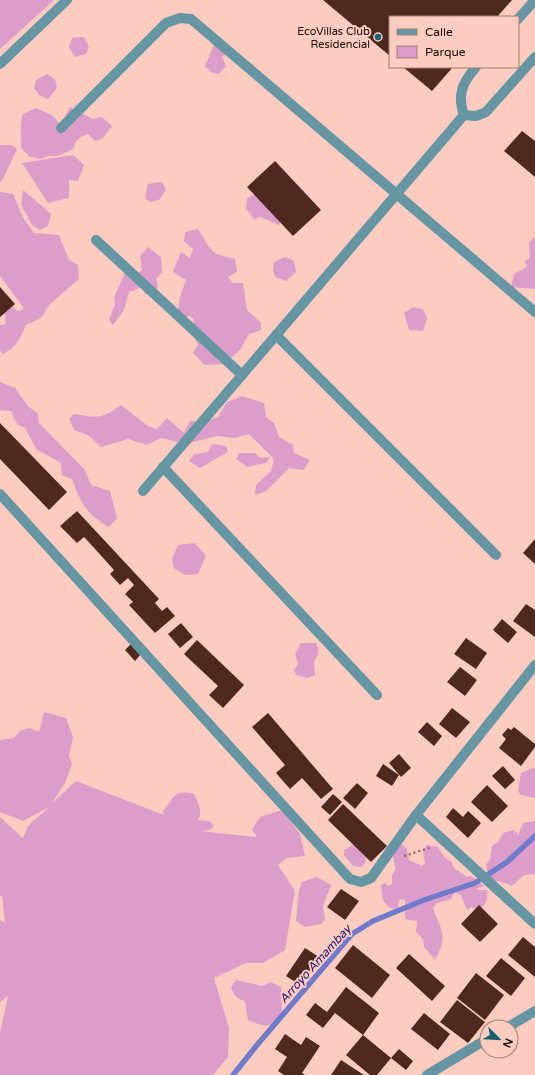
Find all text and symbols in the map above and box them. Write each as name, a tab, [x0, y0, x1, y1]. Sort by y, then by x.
legend	[389, 16, 519, 68]
place label: EcoVillas Club Residencial	[297, 25, 370, 51]
text: Calle	[425, 25, 453, 39]
marker: EcoVillas Club Residencial	[373, 32, 383, 42]
text: Parque	[425, 45, 466, 59]
water label: Arroyo Amambay	[276, 921, 355, 1006]
north arrow	[479, 1019, 519, 1059]
text: N	[500, 1036, 515, 1050]

